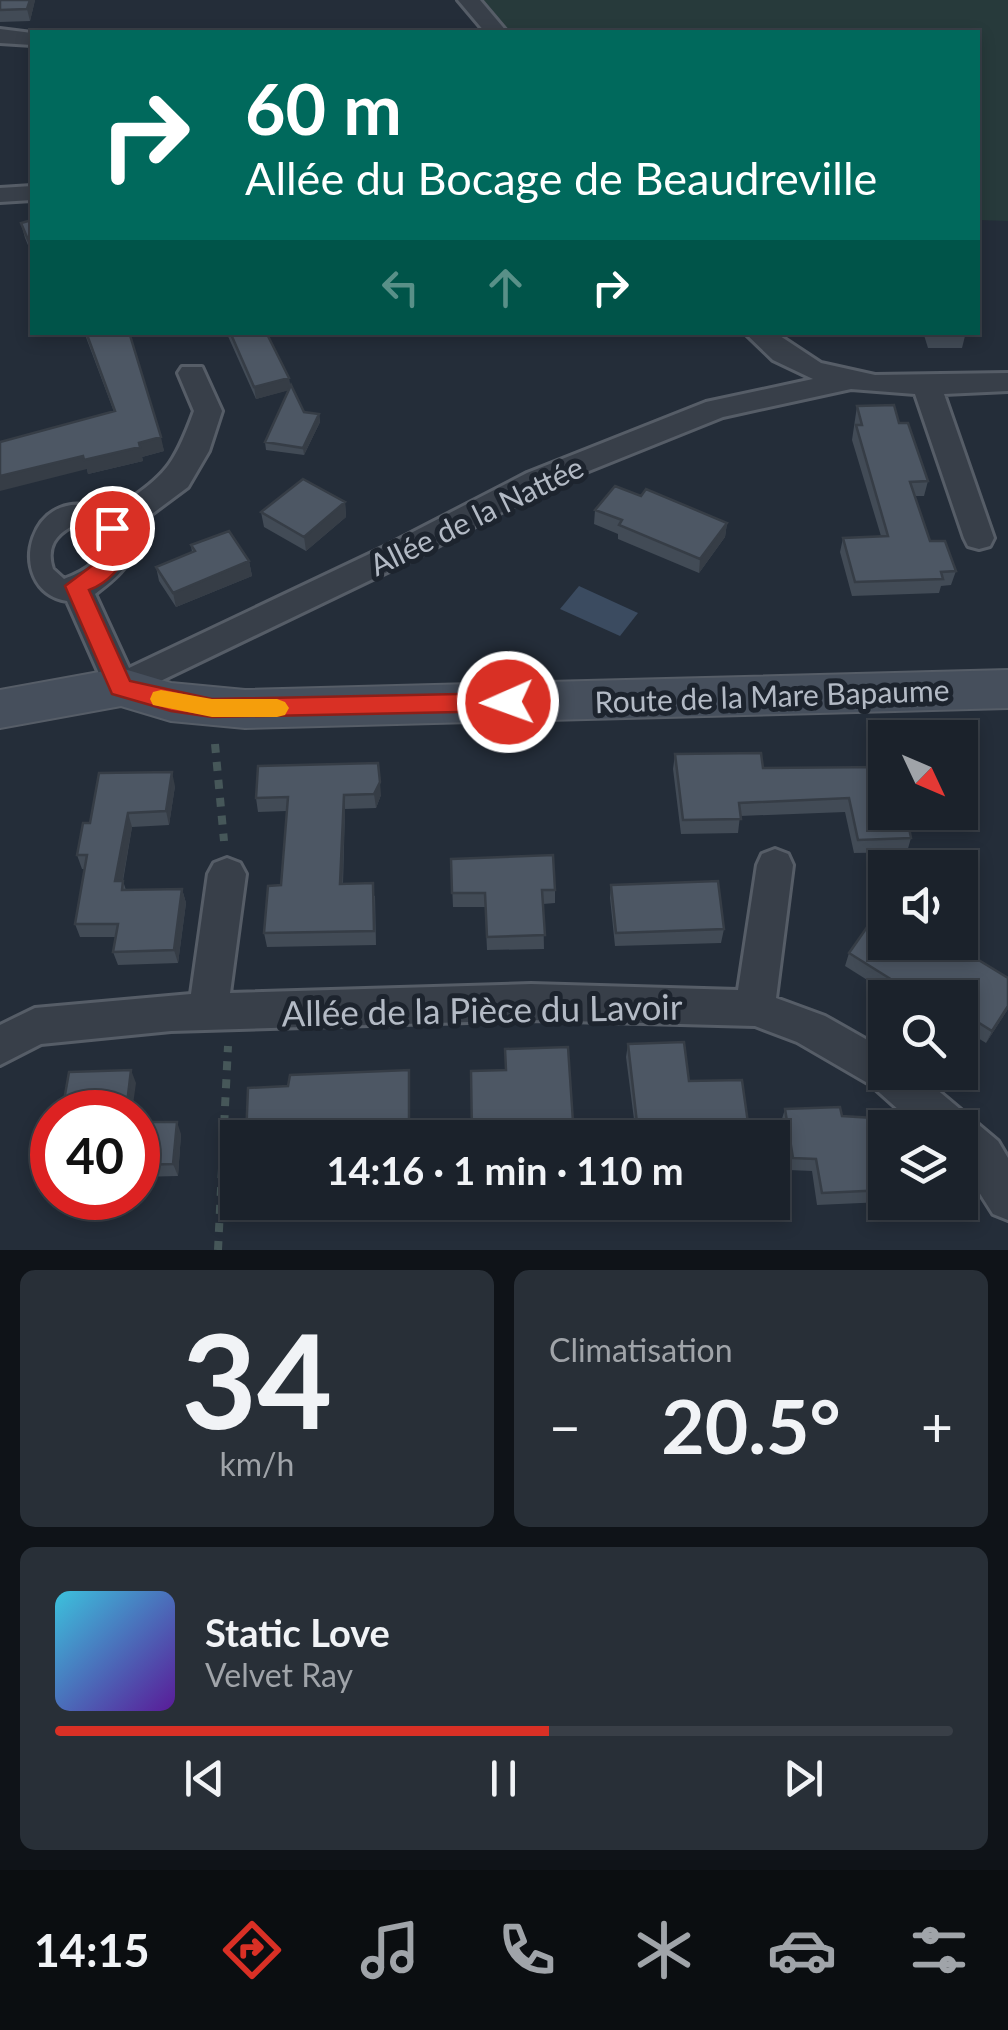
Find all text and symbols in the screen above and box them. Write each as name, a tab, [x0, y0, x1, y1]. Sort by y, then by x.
text: 60 m	[245, 66, 402, 150]
icon: right	[80, 70, 210, 200]
text: Allée du Bocage de Beaudreville	[245, 151, 877, 205]
icon: left	[373, 260, 428, 315]
icon: ahead	[478, 260, 533, 315]
icon: right	[583, 260, 638, 315]
street label: Allée de la Nattée	[363, 448, 589, 582]
pin	[70, 486, 155, 571]
icon: arrive	[85, 501, 140, 556]
position arrow	[456, 650, 560, 754]
street label: Route de la Mare Bapaume	[594, 671, 950, 719]
north arrow	[868, 720, 978, 830]
map controls	[868, 720, 978, 1220]
button: sound	[868, 850, 978, 960]
button: search	[868, 980, 978, 1090]
street label: Allée de la Pièce du Lavoir	[281, 984, 683, 1033]
speed limit sign: 40	[30, 1090, 160, 1220]
button: layers	[868, 1110, 978, 1220]
text: 14:16 · 1 min · 110 m	[326, 1147, 684, 1193]
text: 34	[182, 1301, 332, 1457]
text: Climatisation	[549, 1330, 733, 1369]
text: 20.5°	[661, 1380, 841, 1470]
text: −	[549, 1393, 581, 1459]
text: +	[921, 1393, 953, 1459]
text: km/h	[220, 1444, 294, 1483]
text: Static Love	[205, 1609, 390, 1655]
text: Velvet Ray	[205, 1655, 353, 1694]
icon: previous	[177, 1751, 232, 1806]
icon: pause	[476, 1751, 531, 1806]
icon: next	[776, 1751, 831, 1806]
icon: directions	[217, 1915, 287, 1985]
icon: music	[355, 1915, 425, 1985]
icon: phone	[492, 1915, 562, 1985]
icon: climate	[629, 1915, 699, 1985]
icon: car	[767, 1915, 837, 1985]
icon: filters	[904, 1915, 974, 1985]
text: 14:15	[34, 1923, 150, 1977]

